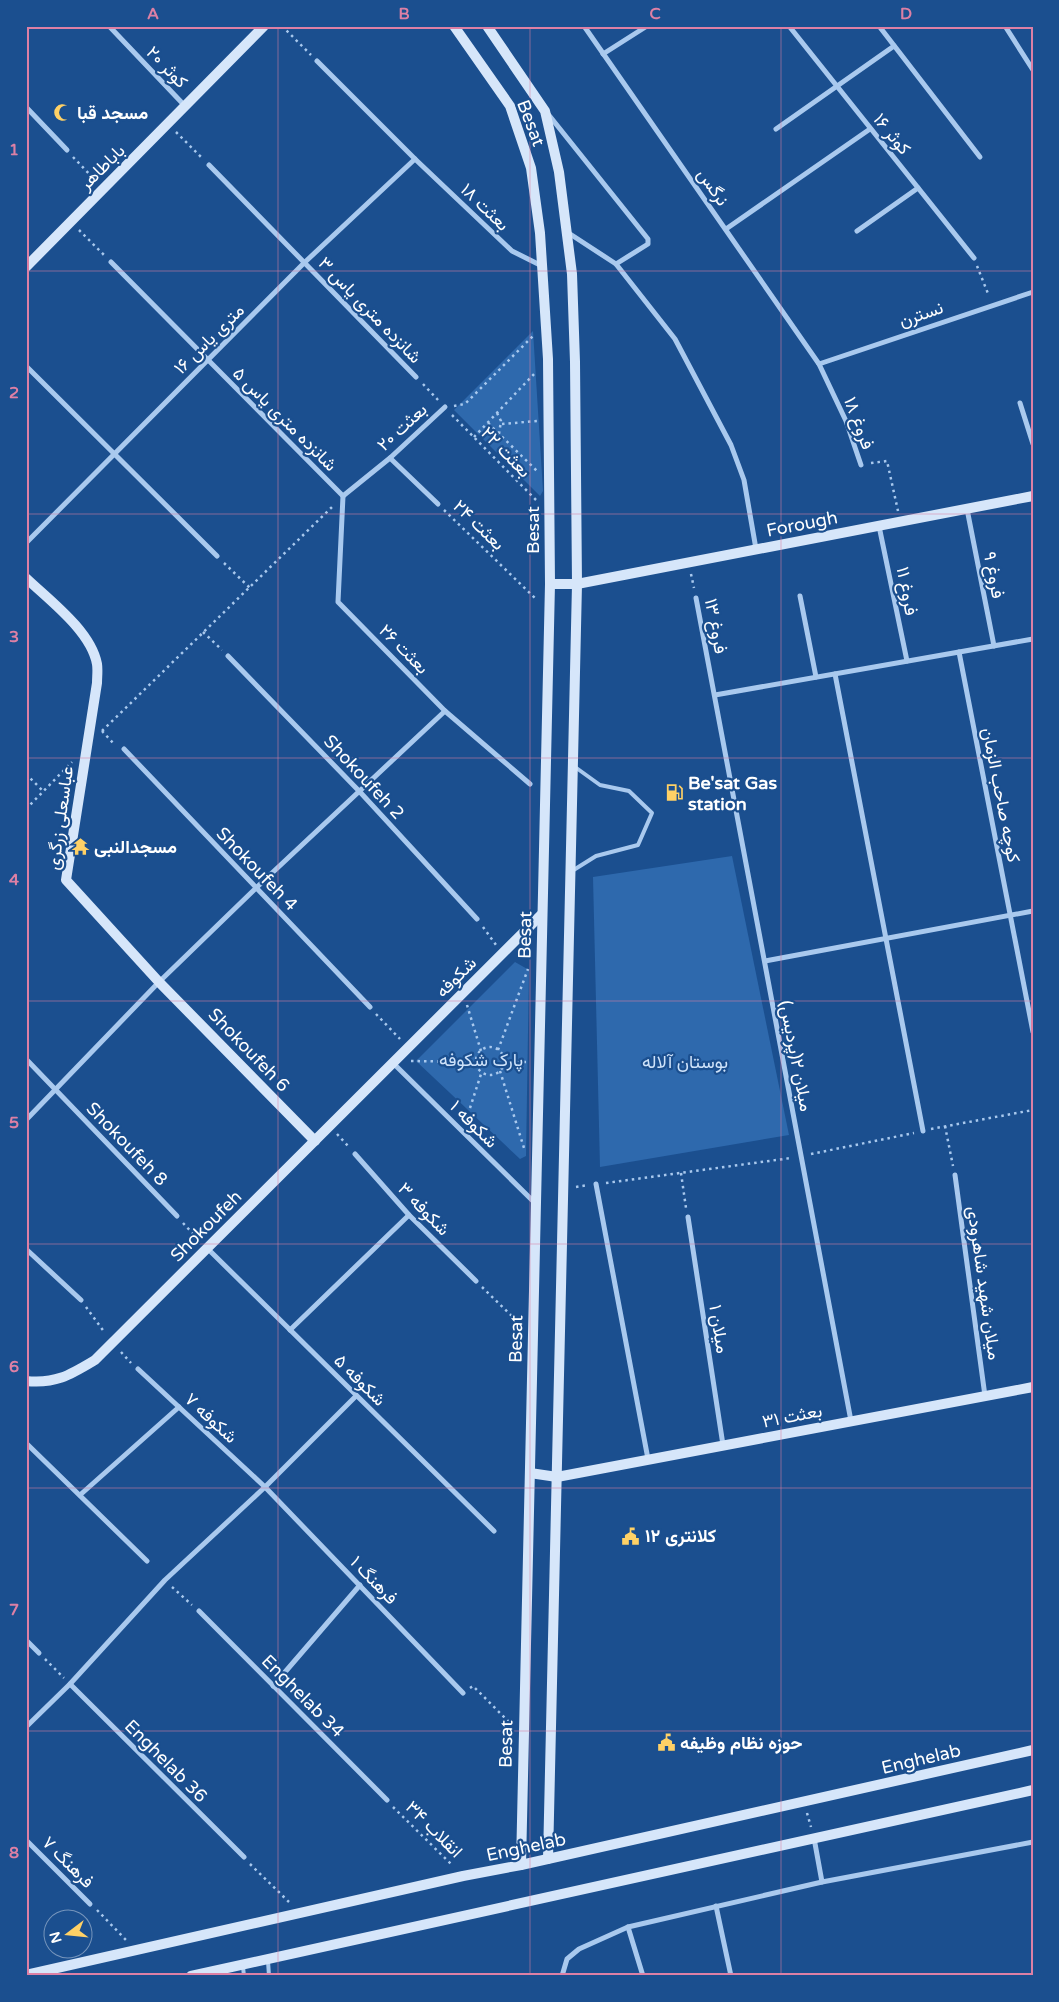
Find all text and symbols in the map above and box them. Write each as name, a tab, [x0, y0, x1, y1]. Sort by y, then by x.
text: A	[147, 4, 159, 24]
text: B	[398, 4, 410, 24]
text: C	[649, 4, 661, 24]
text: D	[900, 4, 912, 24]
street label: کوثر ۲۰	[142, 41, 192, 93]
street label: Besat	[512, 97, 550, 149]
place label: مسجد قبا	[77, 102, 149, 124]
mosque icon: مسجد قبا	[53, 103, 73, 123]
street label: کوثر ۱۶	[869, 109, 915, 159]
street label: باباطاهر	[74, 139, 130, 195]
text: 1	[9, 140, 19, 160]
street label: نرگس	[692, 164, 734, 210]
street label: بعثت ۱۸	[456, 179, 514, 235]
street label: شانزده متری یاس ۳	[314, 252, 426, 368]
street label: نسترن	[896, 296, 946, 332]
street label: ۱۶ متری یاس	[169, 299, 249, 379]
street label: شانزده متری یاس ۵	[228, 362, 342, 476]
text: 2	[9, 383, 19, 403]
street label: فروغ ۱۸	[838, 394, 879, 453]
street label: بعثت ۲۰	[372, 398, 432, 456]
street label: بعثت ۲۲	[476, 422, 536, 482]
street label: بعثت ۲۴	[449, 495, 509, 555]
street label: Besat	[522, 506, 544, 554]
street label: Forough	[765, 506, 839, 542]
street label: فروغ ۹	[978, 550, 1009, 601]
street label: فروغ ۱۱	[891, 565, 922, 617]
street label: فروغ ۱۳	[699, 597, 732, 656]
street label: بعثت ۲۶	[374, 619, 434, 679]
text: 3	[9, 627, 19, 647]
street label: کوچه صاحب الزمان	[976, 726, 1025, 864]
street label: Shokoufeh 2	[319, 730, 409, 824]
street label: عباسعلی زرگری	[42, 765, 78, 871]
place label: Be'sat Gas station	[688, 772, 777, 815]
fuel station icon: Be'sat Gas station	[664, 783, 684, 803]
street label: Shokoufeh 4	[212, 823, 302, 915]
place label: مسجدالنبی	[94, 836, 177, 858]
temple icon: مسجدالنبی	[70, 837, 90, 857]
text: 4	[9, 870, 19, 890]
street label: Besat	[514, 911, 536, 959]
street label: شکوفه	[431, 952, 481, 1002]
street label: میلان ۲(پردیس)	[773, 999, 818, 1114]
street label: Shokoufeh 6	[204, 1004, 294, 1096]
park label: پارک شکوفه	[439, 1049, 523, 1072]
park label: بوستان آلاله	[642, 1051, 728, 1073]
street label: شکوفه ۱	[445, 1095, 503, 1153]
street label: Shokoufeh 8	[82, 1098, 172, 1190]
text: 5	[9, 1113, 19, 1133]
street label: شکوفه ۳	[393, 1178, 455, 1240]
street label: Shokoufeh	[166, 1186, 246, 1266]
street label: میلان شهید شاهرودی	[962, 1205, 1006, 1361]
street label: میلان ۱	[704, 1303, 734, 1355]
street label: Besat	[505, 1315, 527, 1363]
street label: شکوفه ۵	[330, 1350, 390, 1410]
text: 6	[9, 1357, 19, 1377]
street label: شکوفه ۷	[180, 1388, 242, 1448]
street label: بعثت ۳۱	[760, 1399, 824, 1433]
place label: کلانتری ۱۲	[645, 1525, 716, 1547]
public building icon: کلانتری ۱۲	[621, 1526, 641, 1546]
street label: فرهنگ ۱	[346, 1551, 402, 1609]
text: 7	[9, 1600, 19, 1620]
street label: Enghelab 34	[257, 1650, 349, 1742]
street label: Enghelab 36	[120, 1715, 212, 1807]
street label: Besat	[495, 1720, 517, 1768]
place label: حوزه نظام وظیفه	[680, 1732, 802, 1755]
public building icon: حوزه نظام وظیفه	[656, 1733, 676, 1753]
street label: Enghelab	[879, 1739, 963, 1779]
street label: انقلاب ۳۴	[401, 1796, 467, 1862]
street label: Enghelab	[484, 1828, 568, 1866]
street label: فرهنگ ۷	[37, 1831, 99, 1893]
text: 8	[9, 1843, 19, 1863]
north arrow	[42, 1910, 92, 1960]
text: N	[46, 1930, 66, 1945]

